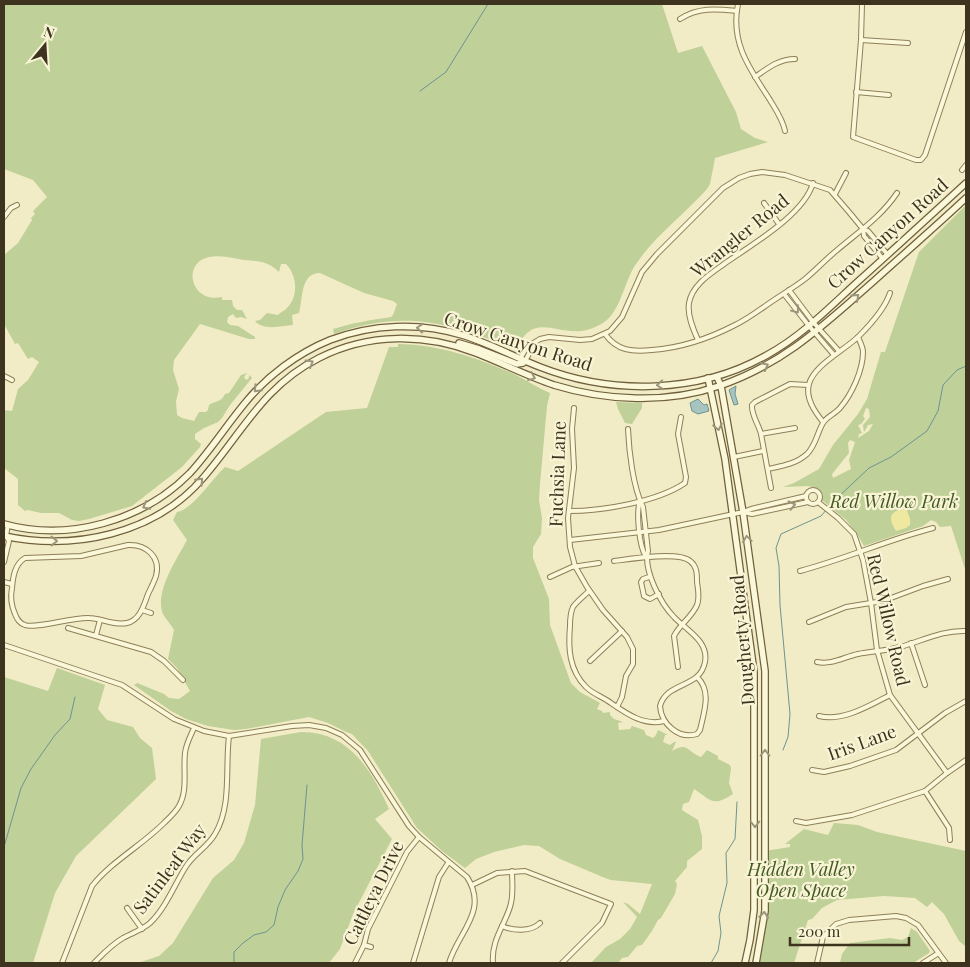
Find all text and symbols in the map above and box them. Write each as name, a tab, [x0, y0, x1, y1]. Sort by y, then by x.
north arrow	[20, 20, 70, 70]
text: N	[41, 22, 57, 43]
street label: Crow Canyon Road	[822, 172, 953, 294]
street label: Wrangler Road	[685, 188, 794, 283]
one-way arrow	[850, 294, 859, 303]
one-way arrow	[790, 304, 799, 314]
street label: Crow Canyon Road	[441, 306, 596, 377]
one-way arrow	[415, 322, 423, 333]
one-way arrow	[305, 360, 314, 370]
one-way arrow	[760, 362, 769, 372]
one-way arrow	[527, 370, 536, 381]
one-way arrow	[656, 380, 664, 391]
one-way arrow	[254, 384, 263, 393]
street label: Fuchsia Lane	[543, 421, 571, 527]
one-way arrow	[712, 422, 723, 431]
one-way arrow	[194, 477, 203, 486]
park label: Red Willow Park	[829, 489, 958, 513]
one-way arrow	[142, 500, 151, 510]
one-way arrow	[788, 500, 797, 511]
one-way arrow	[742, 535, 753, 543]
one-way arrow	[51, 536, 59, 546]
street label: Red Willow Road	[862, 551, 916, 689]
street label: Dougherty Road	[724, 573, 760, 706]
street label: Iris Lane	[824, 719, 899, 766]
one-way arrow	[760, 749, 770, 756]
street label: Satinleaf Way	[127, 818, 211, 918]
one-way arrow	[750, 820, 760, 828]
street label: Cattleya Drive	[337, 836, 409, 949]
park label: Hidden Valley Open Space	[746, 857, 855, 902]
one-way arrow	[758, 911, 769, 919]
scale bar	[790, 914, 909, 946]
text: 200 m	[798, 921, 841, 941]

